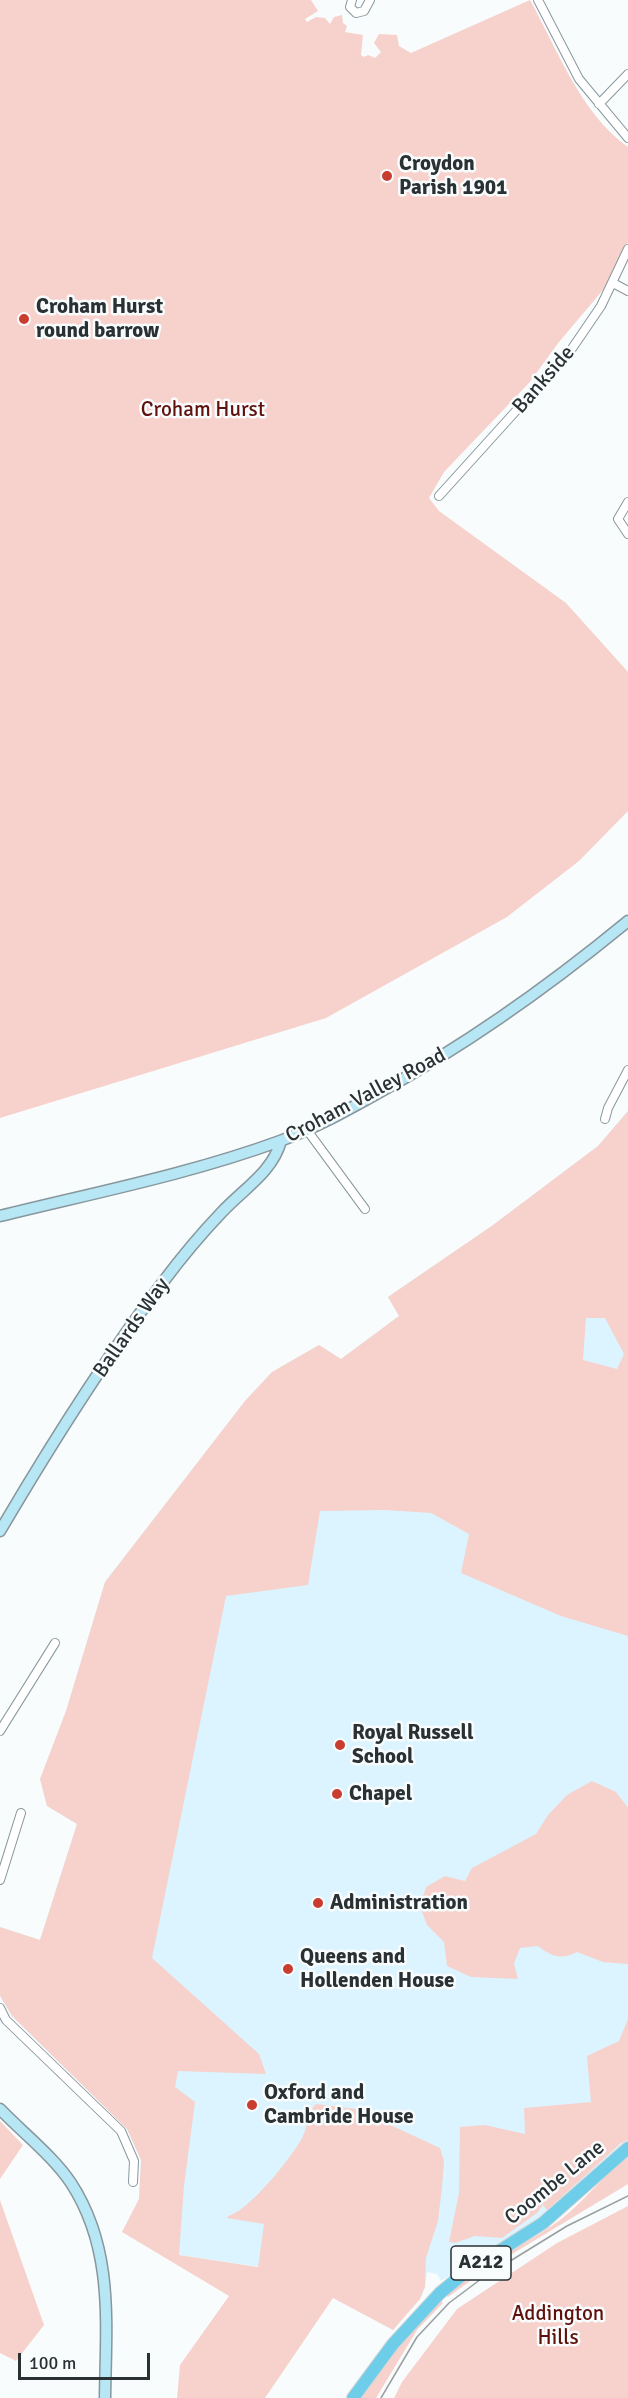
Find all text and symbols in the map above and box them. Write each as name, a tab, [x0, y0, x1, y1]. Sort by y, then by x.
place label: Croydon Parish 1901	[399, 151, 507, 201]
marker: Croydon Parish 1901	[380, 169, 394, 183]
place label: Croham Hurst round barrow	[36, 294, 163, 344]
marker: Croham Hurst round barrow	[17, 312, 31, 326]
street label: Bankside	[508, 341, 580, 419]
park label: Croham Hurst	[141, 397, 265, 423]
street label: Croham Valley Road	[282, 1043, 450, 1149]
street label: Ballards Way	[88, 1273, 176, 1383]
place label: Royal Russell School	[352, 1720, 474, 1770]
marker: Royal Russell School	[333, 1738, 347, 1752]
place label: Chapel	[349, 1781, 412, 1807]
marker: Chapel	[330, 1787, 344, 1801]
place label: Administration	[330, 1890, 468, 1916]
marker: Administration	[311, 1896, 325, 1910]
place label: Queens and Hollenden House	[300, 1944, 454, 1994]
marker: Queens and Hollenden House	[281, 1962, 295, 1976]
place label: Oxford and Cambride House	[264, 2080, 414, 2130]
marker: Oxford and Cambride House	[245, 2098, 259, 2112]
street label: Coombe Lane	[500, 2135, 610, 2231]
road number: A212	[451, 2246, 511, 2280]
park label: Addington Hills	[512, 2301, 604, 2351]
scale bar	[21, 2341, 153, 2379]
text: 100 m	[29, 2352, 76, 2374]

